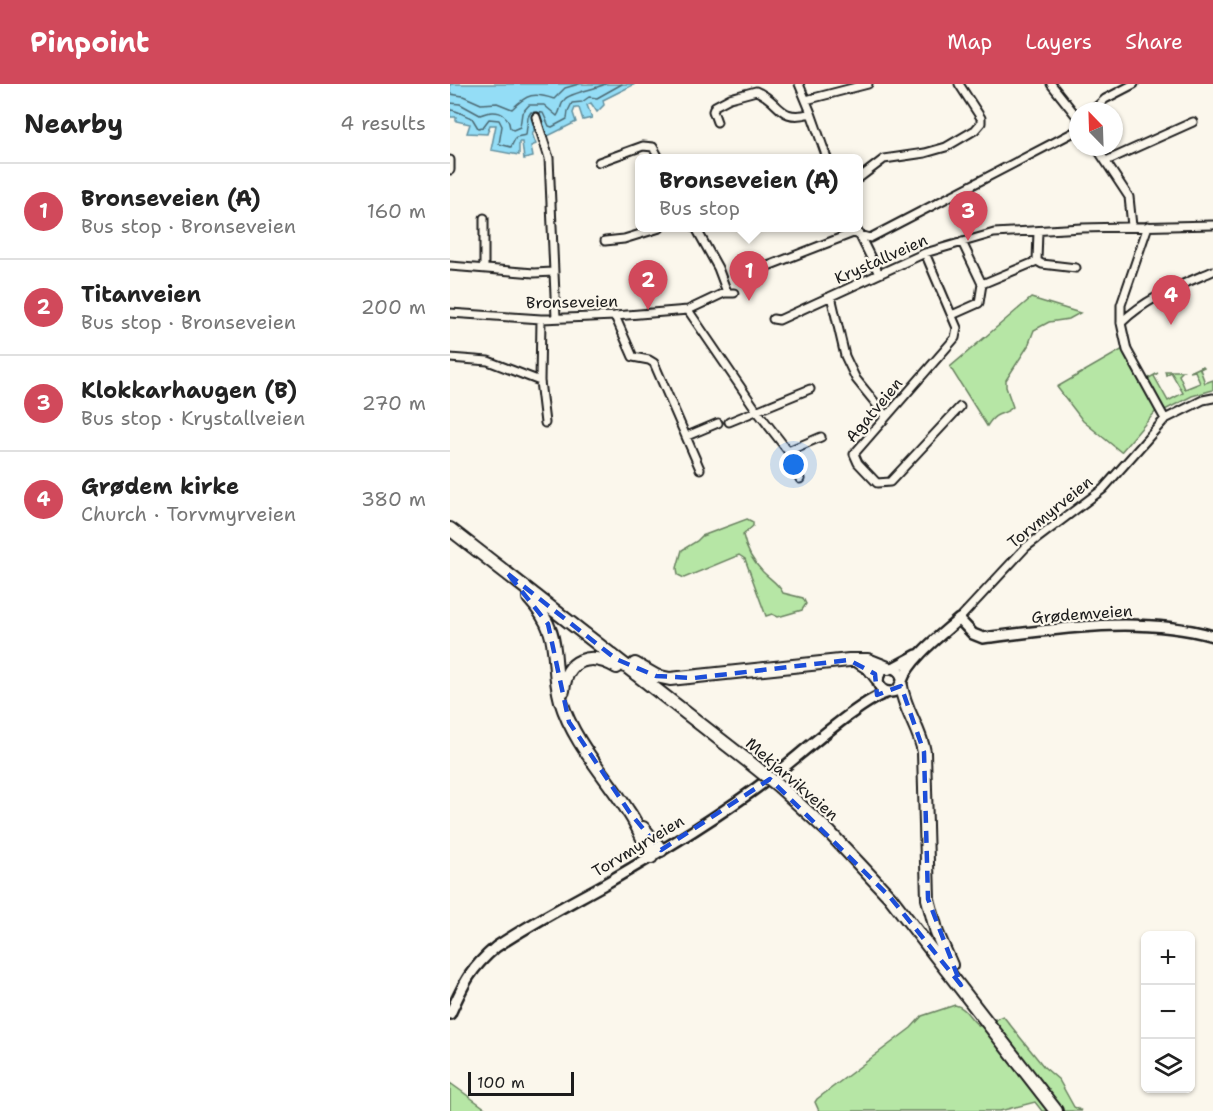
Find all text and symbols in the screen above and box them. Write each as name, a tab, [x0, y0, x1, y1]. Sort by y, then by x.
text: Pinpoint	[30, 23, 149, 61]
text: Map	[947, 28, 992, 56]
text: Layers	[1025, 28, 1092, 56]
text: Share	[1125, 28, 1183, 56]
north arrow	[1069, 102, 1123, 156]
text: Nearby	[24, 106, 123, 141]
text: 4 results	[340, 110, 426, 136]
popup	[635, 154, 863, 232]
text: Bronseveien (A)	[659, 166, 839, 195]
text: Bronseveien (A)	[81, 184, 261, 213]
pin: 3	[948, 192, 988, 241]
text: Bus stop	[659, 195, 740, 221]
text: 1	[39, 198, 48, 224]
text: 160 m	[367, 198, 426, 224]
text: Bus stop · Bronseveien	[81, 213, 296, 239]
street label: Krystallveien	[831, 229, 931, 289]
pin: 1	[730, 252, 768, 301]
pin: 2	[628, 260, 668, 310]
pin: 4	[1152, 276, 1190, 325]
text: Titanveien	[81, 280, 201, 309]
street label: Bronseveien	[526, 291, 618, 313]
text: 2	[37, 294, 51, 320]
text: 200 m	[361, 294, 426, 320]
text: Bus stop · Bronseveien	[81, 309, 296, 335]
street label: Agatveien	[841, 373, 907, 447]
text: Klokkarhaugen (B)	[81, 376, 297, 405]
text: 3	[37, 390, 51, 416]
text: 270 m	[362, 390, 426, 416]
text: Bus stop · Krystallveien	[81, 405, 305, 431]
your location	[779, 450, 808, 479]
street label: Torvmyrveien	[1003, 471, 1097, 553]
text: Grødem kirke	[81, 472, 239, 501]
text: 4	[37, 486, 51, 512]
text: 380 m	[361, 486, 426, 512]
text: Church · Torvmyrveien	[81, 501, 296, 527]
street label: Grødemveien	[1031, 600, 1133, 628]
street label: Mekjarvikveien	[741, 733, 843, 825]
street label: Torvmyrveien	[588, 810, 688, 882]
map controls	[1141, 931, 1195, 1093]
button: +	[1141, 931, 1195, 985]
button: −	[1141, 985, 1195, 1039]
button: layers	[1141, 1039, 1195, 1093]
scale bar	[468, 1069, 574, 1096]
text: 100 m	[477, 1072, 525, 1093]

